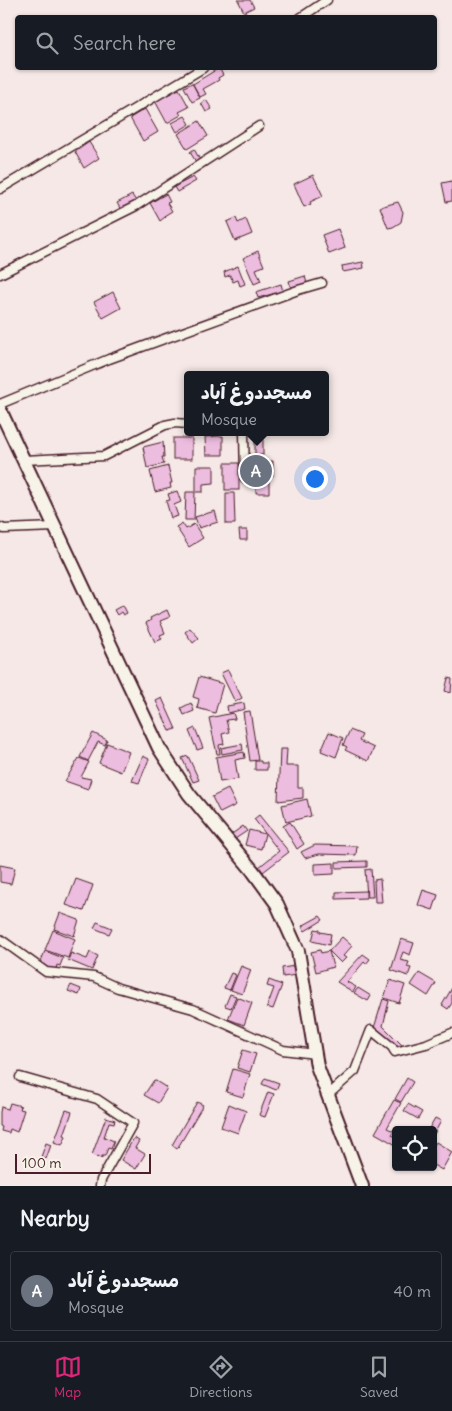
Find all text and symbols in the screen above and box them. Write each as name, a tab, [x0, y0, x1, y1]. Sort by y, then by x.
search box	[15, 15, 437, 70]
icon: search	[33, 29, 61, 57]
text: Search here	[73, 31, 176, 55]
popup	[184, 371, 329, 436]
text: مسجددوغ آباد	[201, 380, 312, 404]
text: Mosque	[201, 409, 257, 429]
pin: A	[240, 452, 272, 490]
your location	[302, 466, 328, 492]
map controls	[392, 1126, 437, 1171]
button: locate	[392, 1126, 437, 1171]
scale bar	[15, 1151, 151, 1174]
text: 100 m	[22, 1154, 62, 1172]
text: Nearby	[20, 1205, 90, 1232]
text: مسجددوغ آباد	[68, 1268, 179, 1292]
text: A	[32, 1281, 42, 1301]
text: 40 m	[393, 1281, 431, 1301]
text: Mosque	[68, 1297, 124, 1317]
tab: Map	[54, 1353, 82, 1401]
tab: Directions	[189, 1353, 252, 1401]
tab: Saved	[360, 1353, 398, 1401]

